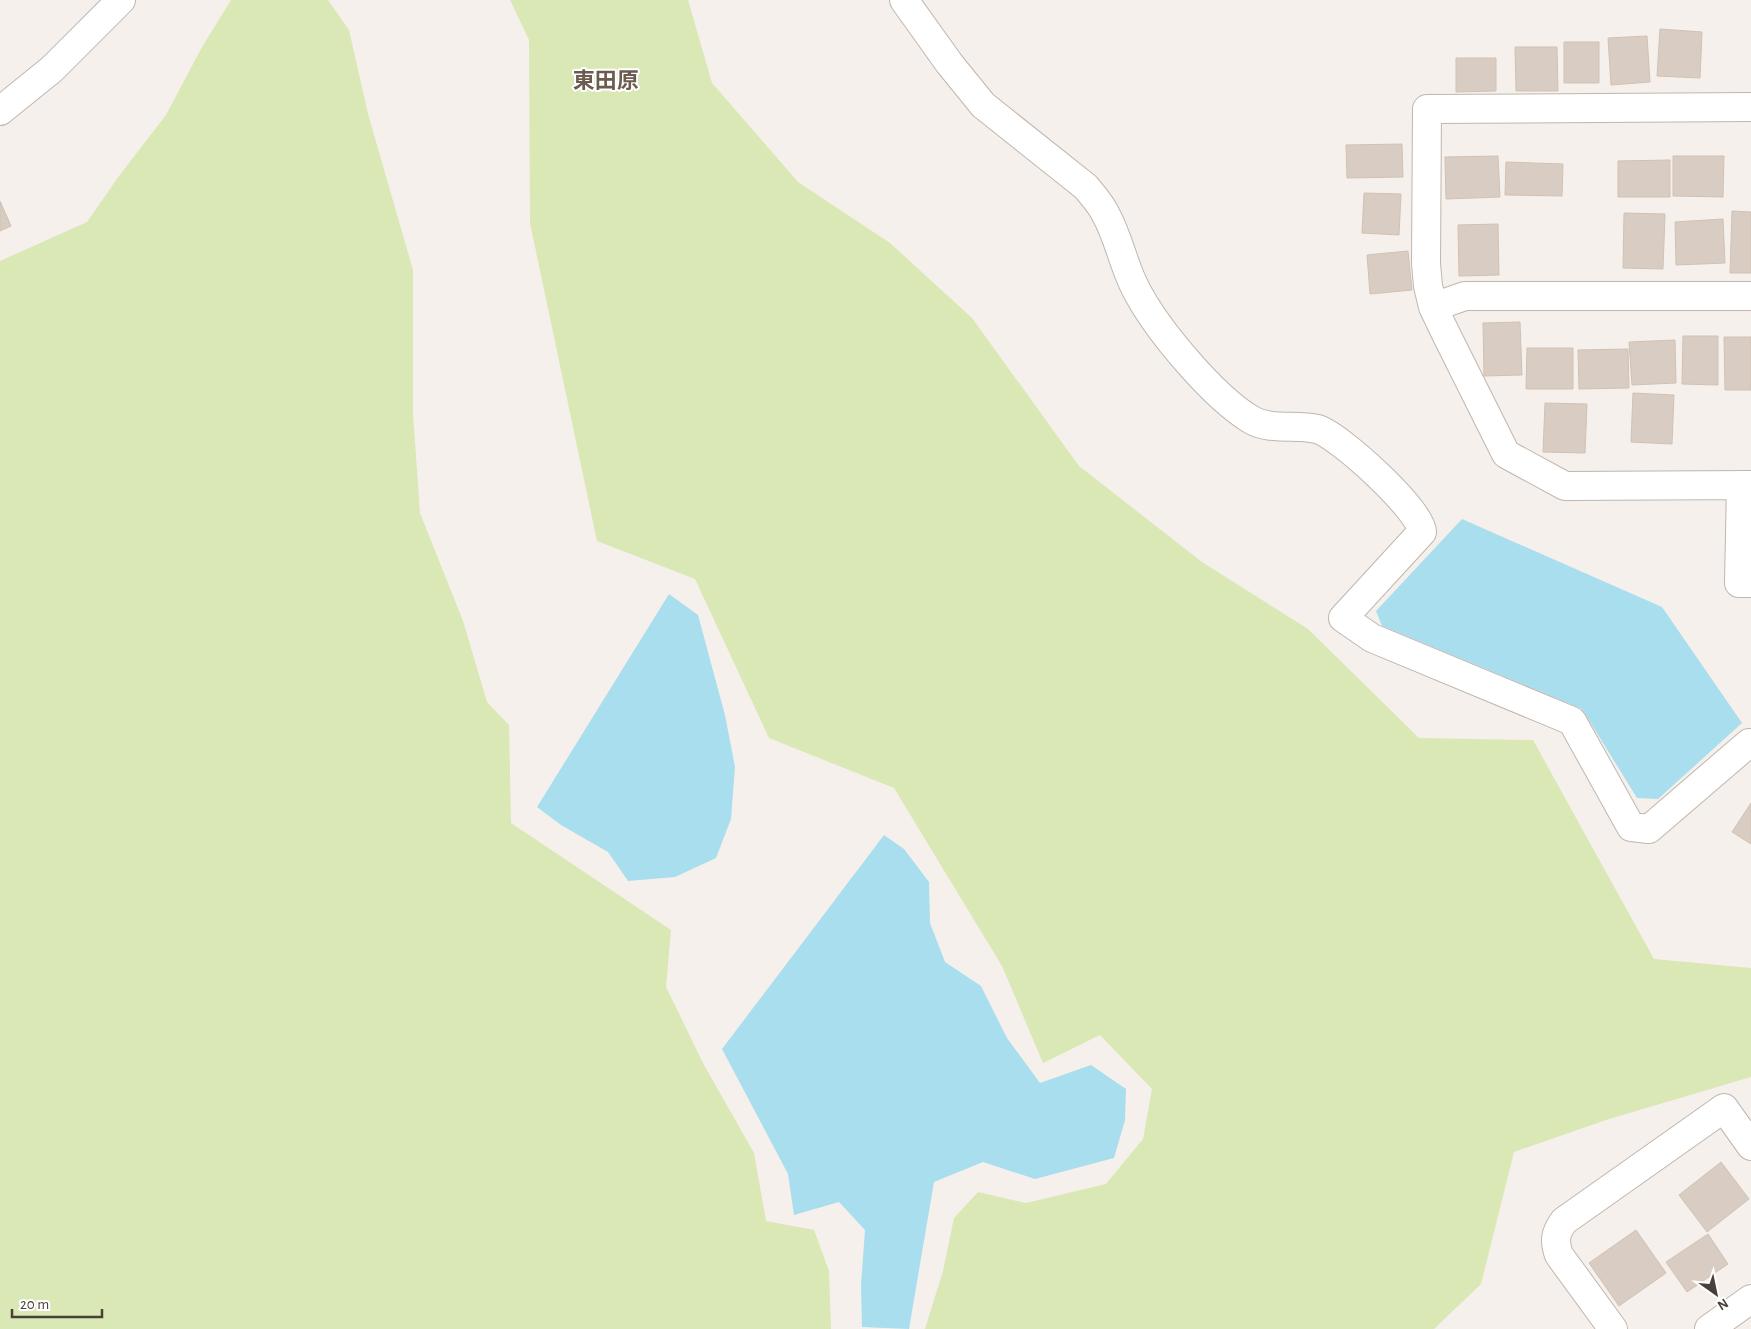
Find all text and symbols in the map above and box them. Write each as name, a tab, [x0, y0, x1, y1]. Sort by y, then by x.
district label: 東田原	[573, 69, 639, 92]
north arrow	[1691, 1269, 1741, 1319]
scale bar	[12, 1286, 102, 1318]
text: N	[1715, 1296, 1730, 1313]
text: 20 m	[20, 1297, 49, 1312]

